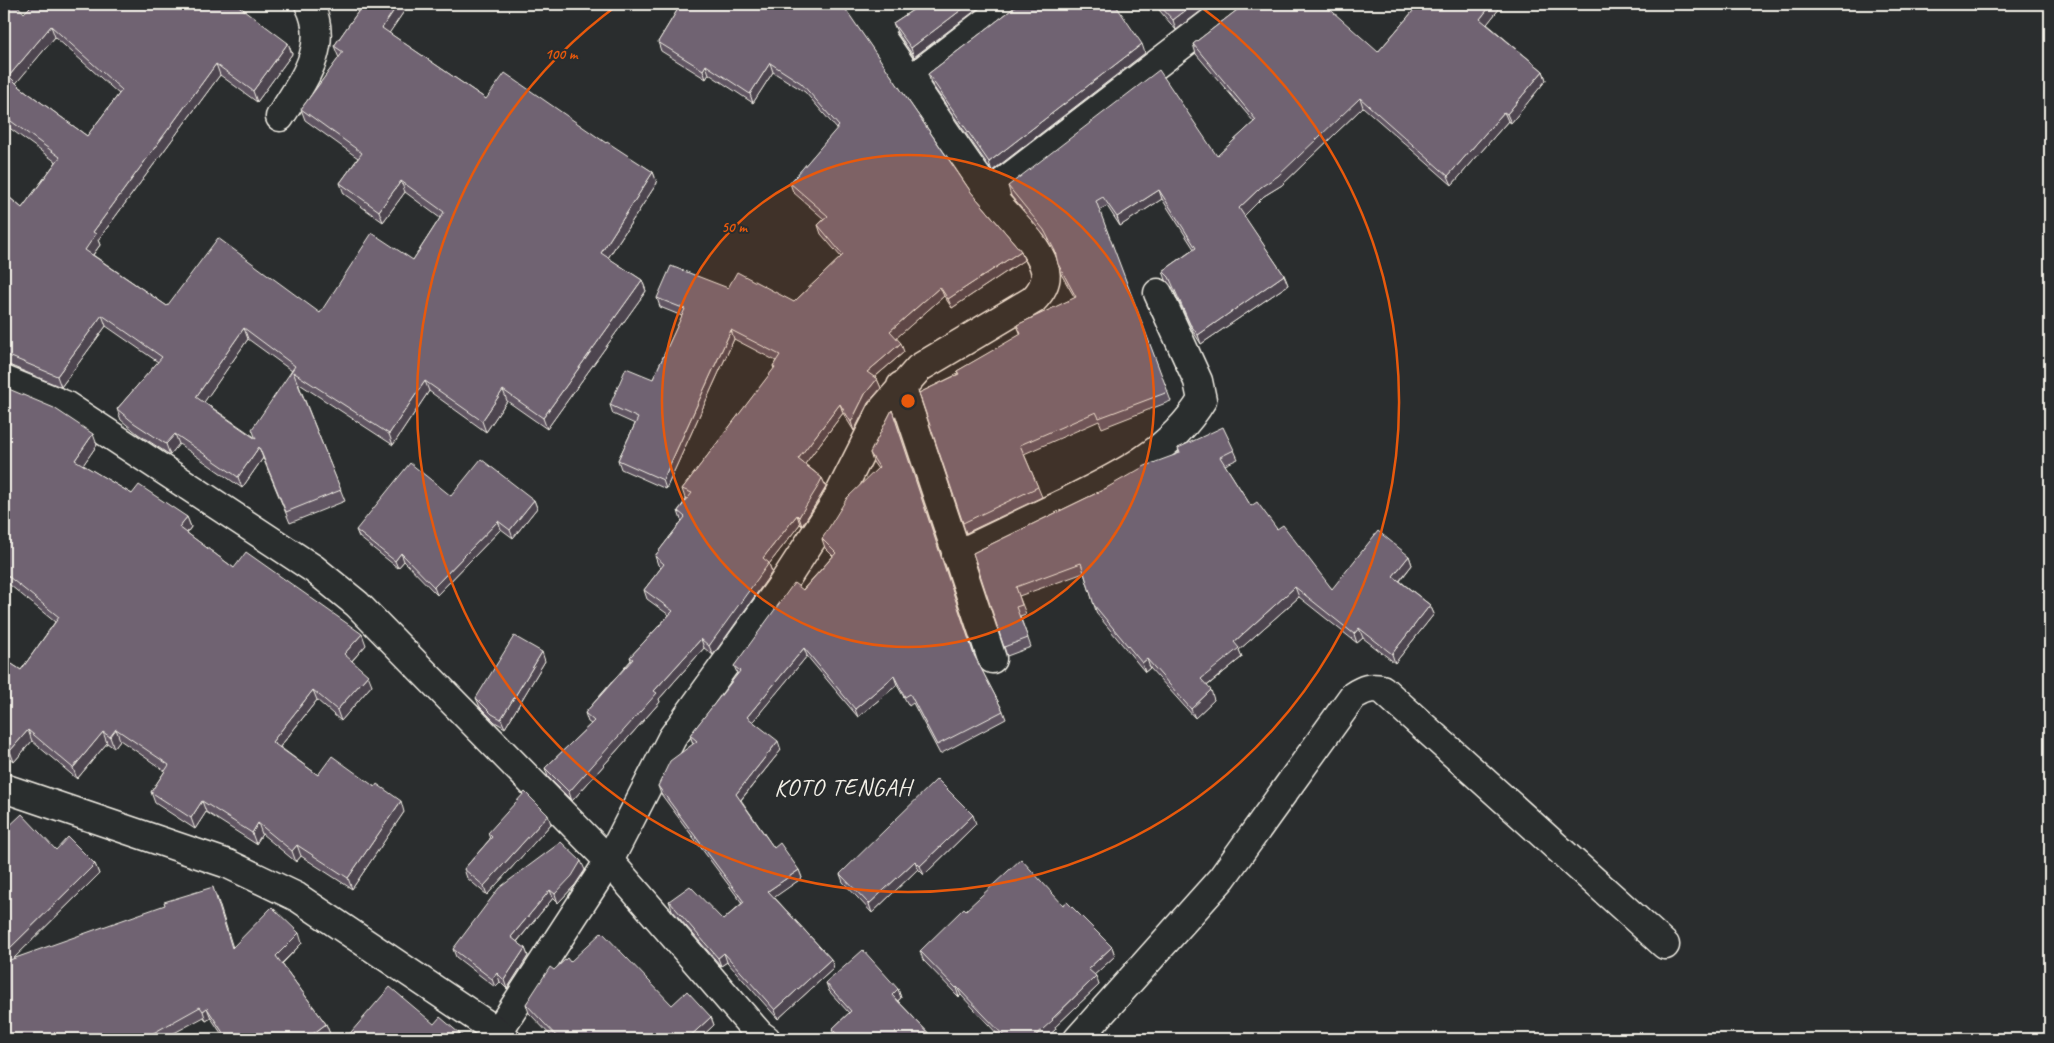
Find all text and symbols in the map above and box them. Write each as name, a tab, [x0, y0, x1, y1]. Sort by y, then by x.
text: 100 m	[545, 45, 579, 64]
text: 50 m	[721, 218, 748, 237]
centre of rings	[899, 392, 917, 410]
district label: KOTO TENGAH	[774, 772, 915, 802]

